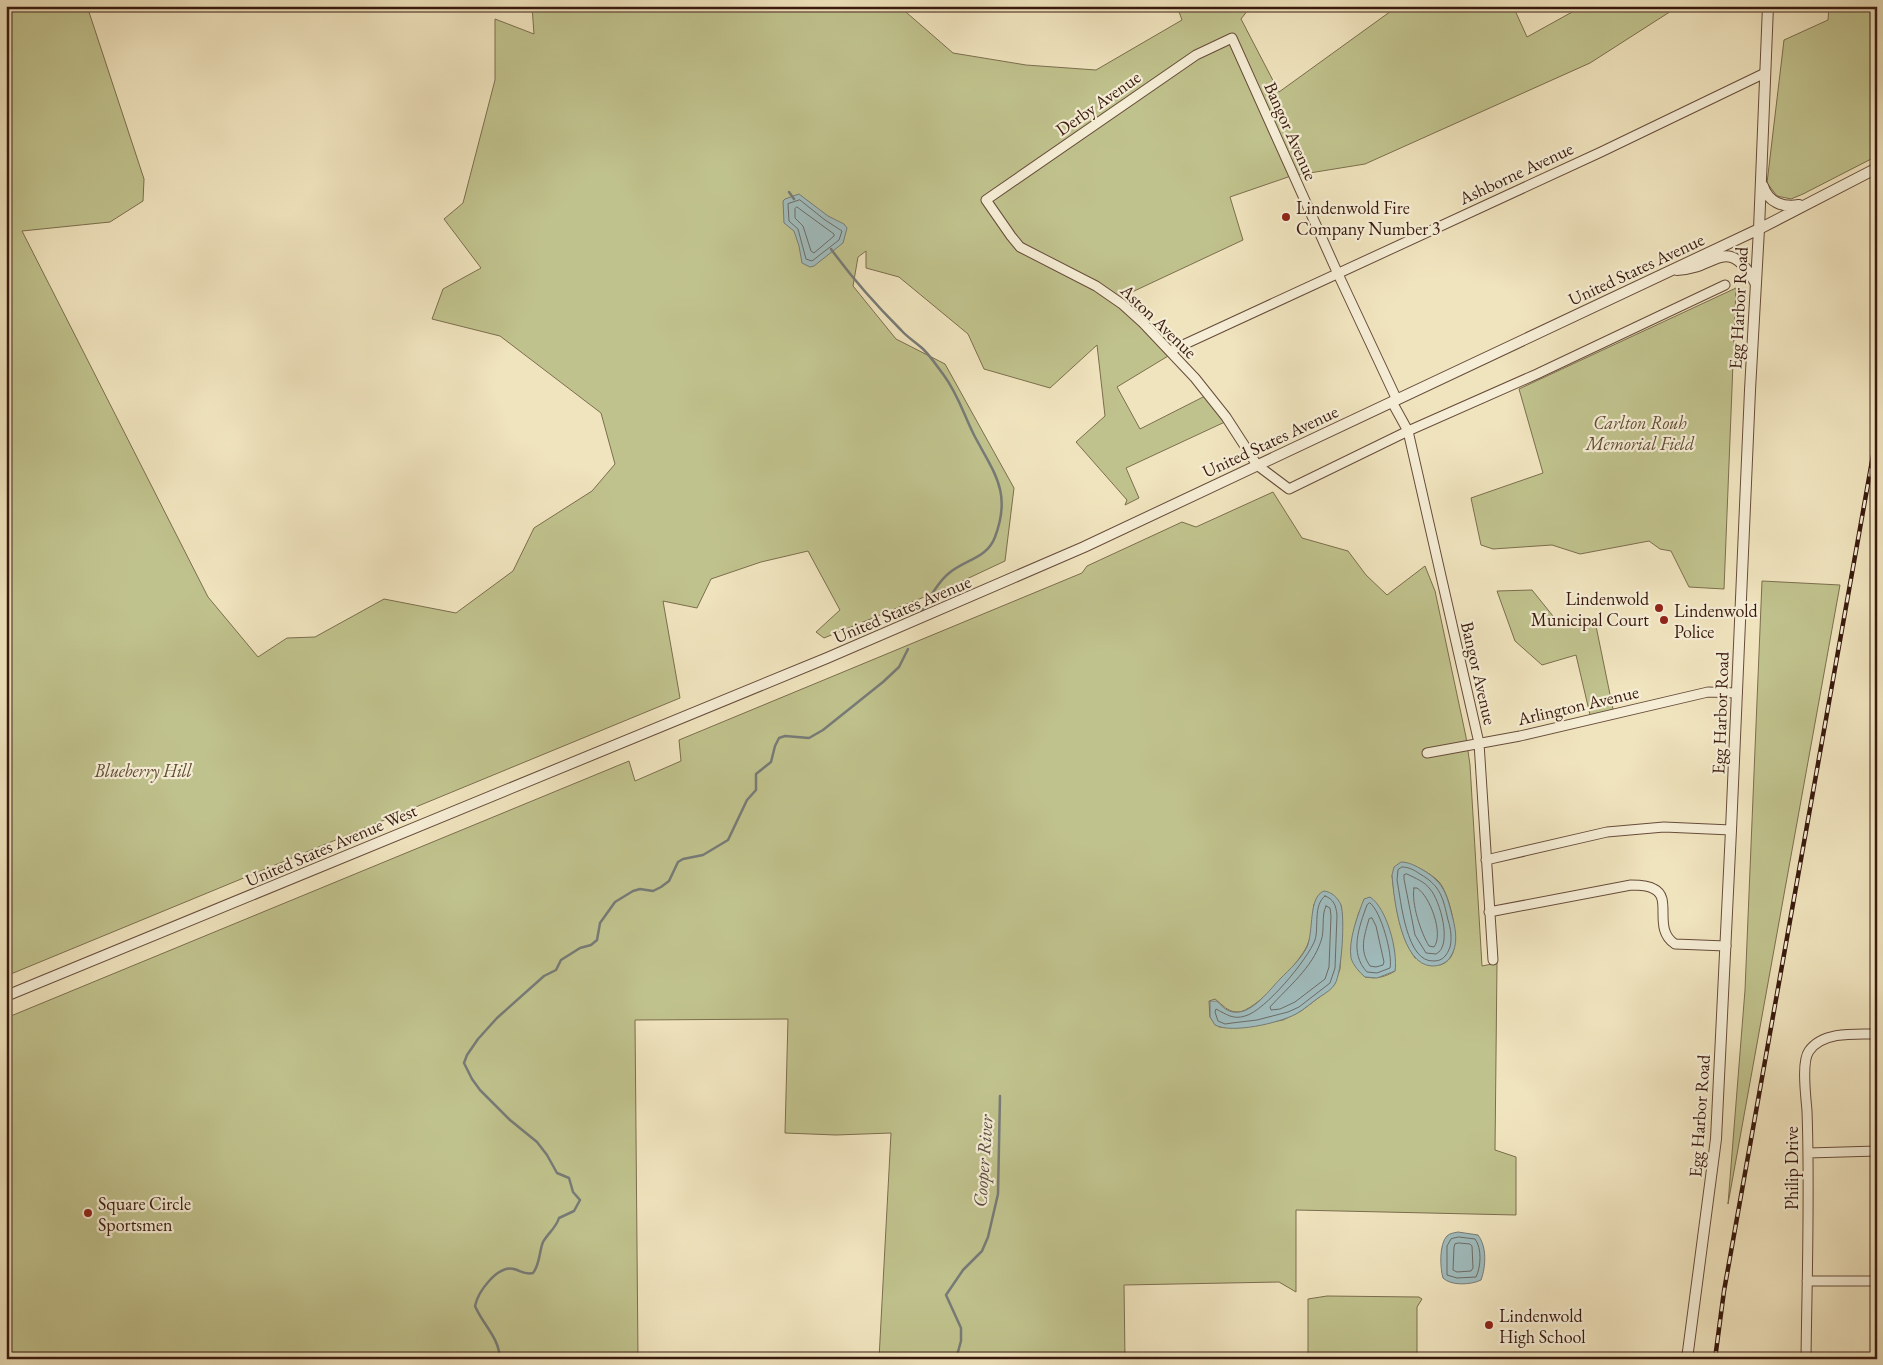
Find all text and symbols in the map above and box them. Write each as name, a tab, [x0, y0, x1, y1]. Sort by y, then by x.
street label: Derby Avenue	[1051, 65, 1145, 141]
street label: Bangor Avenue	[1259, 78, 1323, 184]
street label: Ashborne Avenue	[1454, 136, 1577, 210]
place label: Lindenwold Fire Company Number 3	[1296, 196, 1440, 240]
marker: Lindenwold Fire Company Number 3	[1280, 211, 1292, 223]
street label: United States Avenue	[1564, 227, 1708, 311]
street label: Egg Harbor Road	[1723, 245, 1753, 370]
street label: Aston Avenue	[1115, 278, 1202, 363]
street label: United States Avenue	[1198, 399, 1342, 483]
park label: Carlton Rouh Memorial Field	[1585, 411, 1695, 455]
street label: United States Avenue	[830, 570, 974, 648]
place label: Lindenwold Municipal Court	[1531, 587, 1650, 631]
place label: Lindenwold Police	[1674, 599, 1758, 643]
marker: Lindenwold Municipal Court	[1653, 602, 1665, 614]
marker: Lindenwold Police	[1658, 614, 1670, 626]
street label: Bangor Avenue	[1456, 619, 1502, 727]
street label: Egg Harbor Road	[1706, 650, 1734, 775]
street label: Arlington Avenue	[1514, 680, 1641, 730]
park label: Blueberry Hill	[93, 759, 192, 783]
street label: United States Avenue West	[242, 798, 421, 892]
street label: Egg Harbor Road	[1683, 1053, 1715, 1178]
water label: Cooper River	[967, 1113, 999, 1208]
street label: Philip Drive	[1780, 1126, 1803, 1210]
place label: Square Circle Sportsmen	[98, 1192, 191, 1236]
marker: Square Circle Sportsmen	[82, 1207, 94, 1219]
place label: Lindenwold High School	[1499, 1304, 1586, 1348]
marker: Lindenwold High School	[1483, 1319, 1495, 1331]

